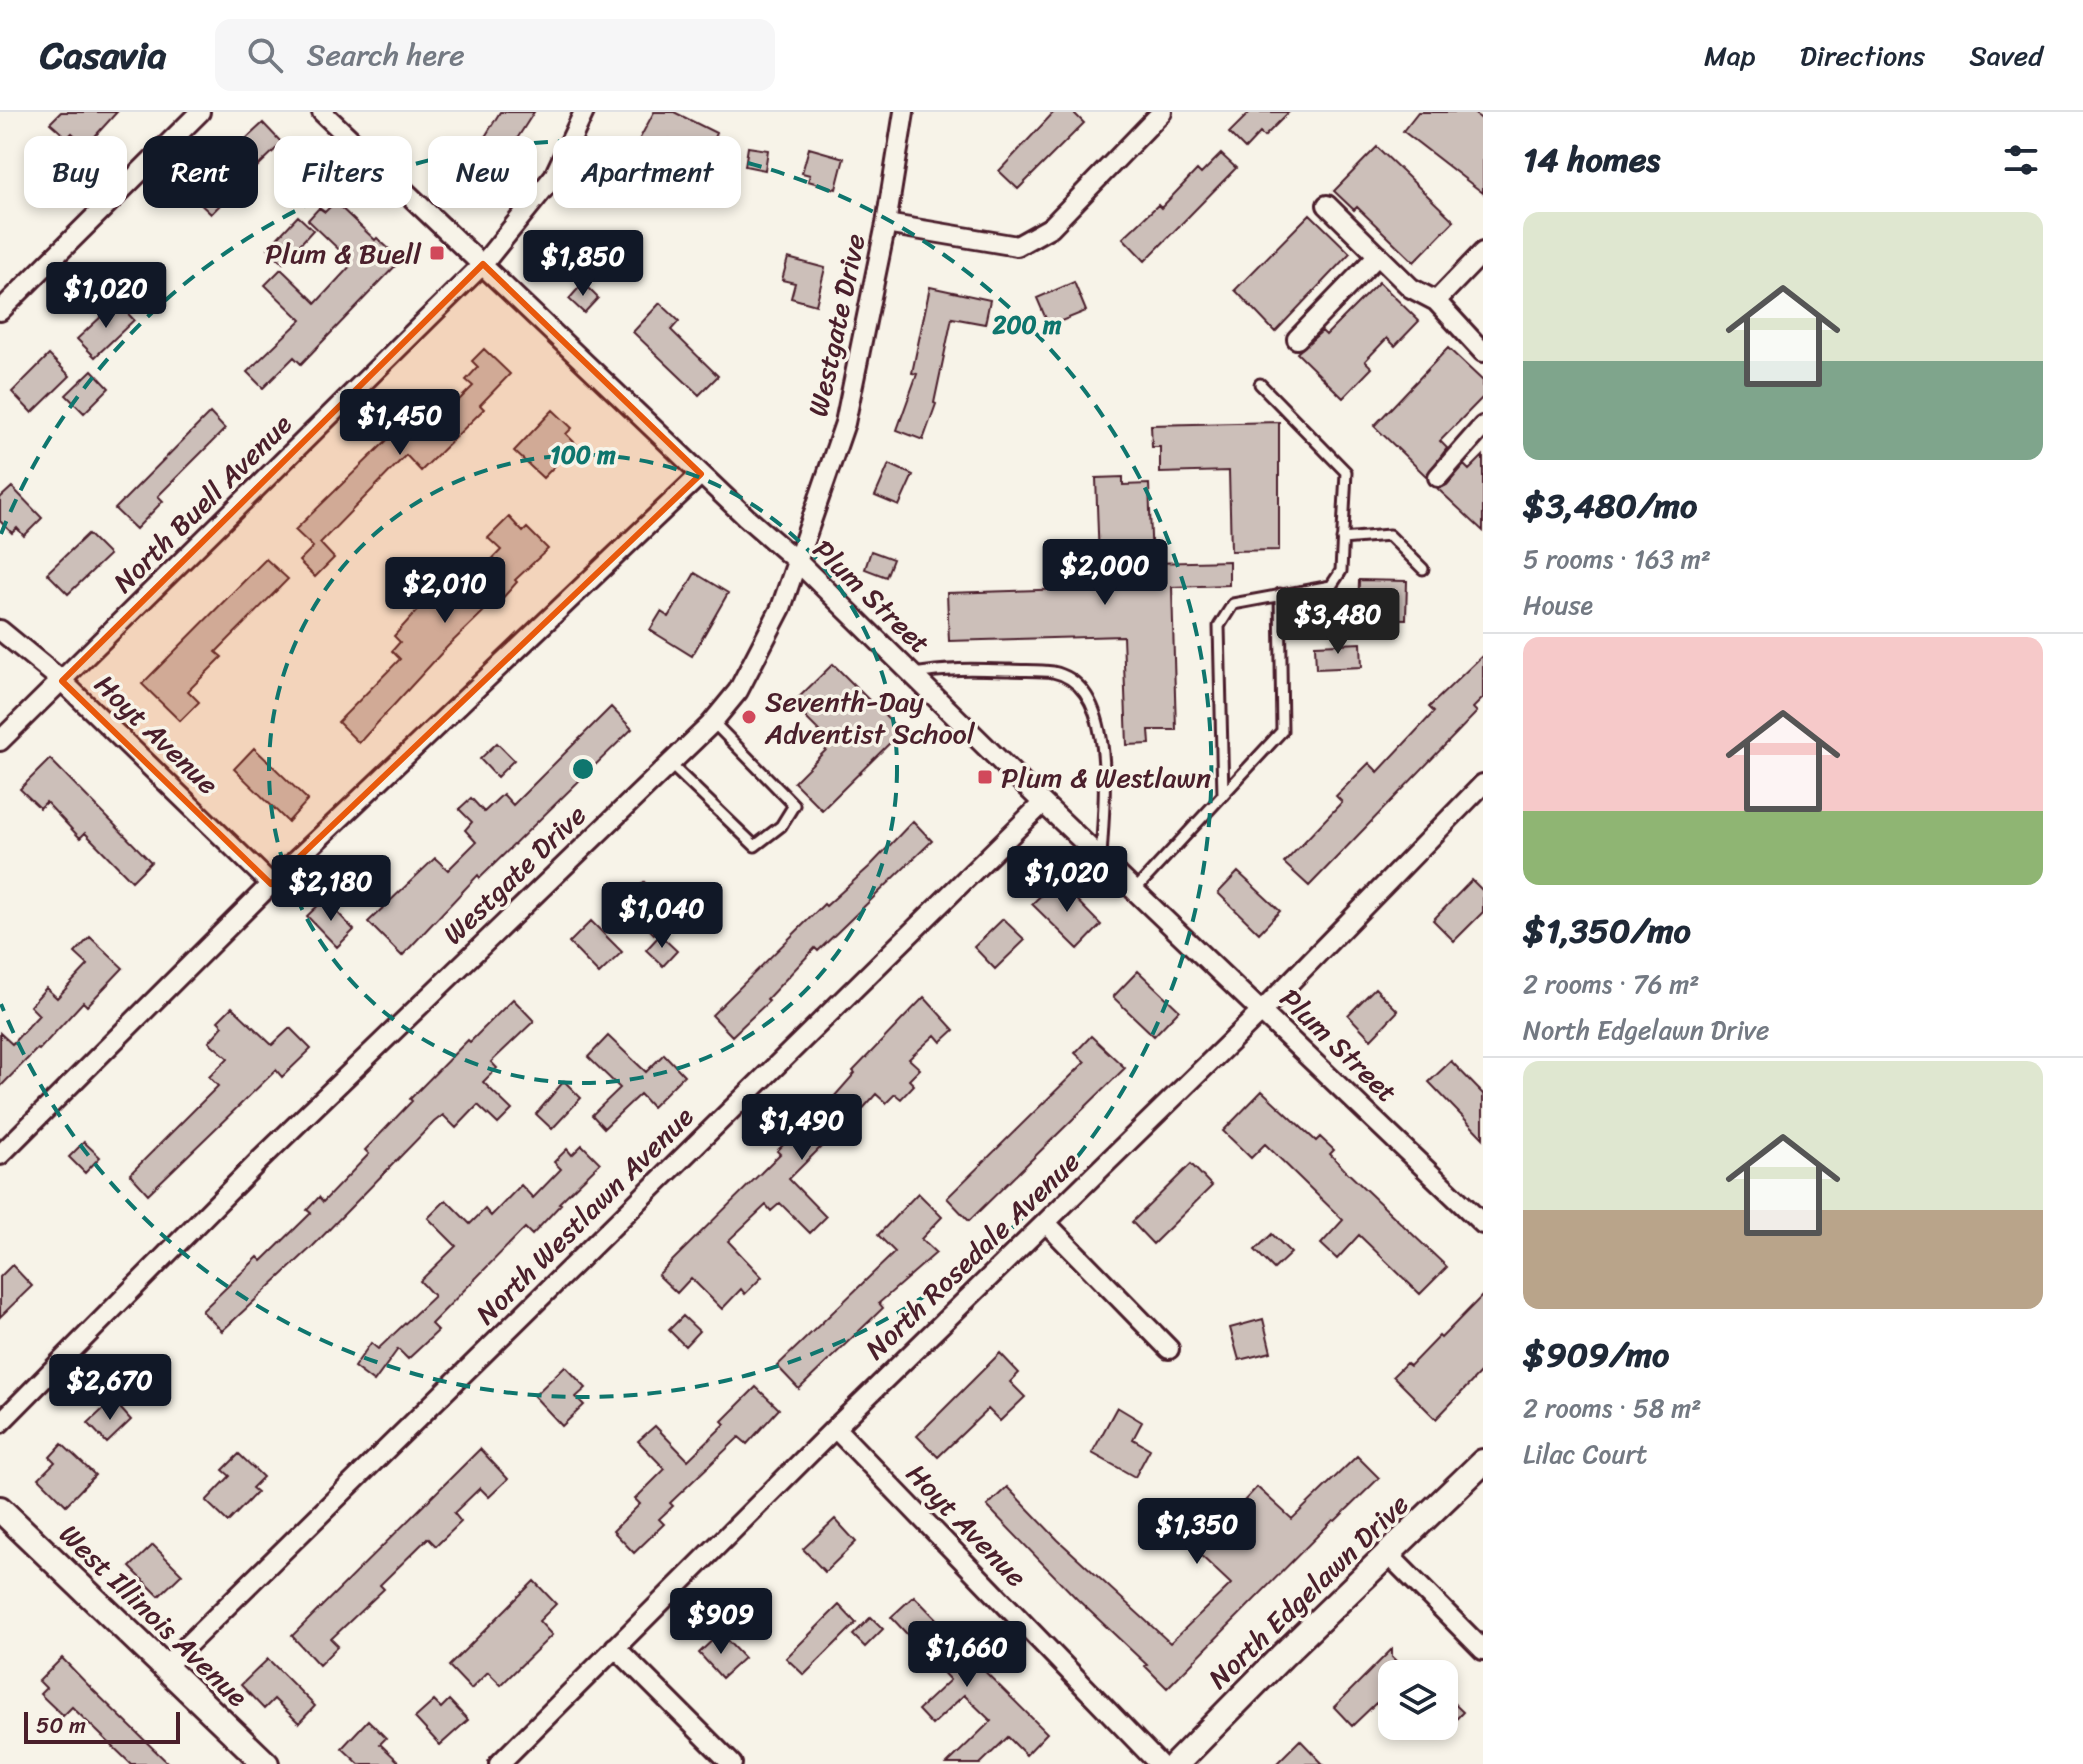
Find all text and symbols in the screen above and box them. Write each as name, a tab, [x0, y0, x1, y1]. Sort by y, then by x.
search box	[215, 19, 775, 91]
text: Casavia	[40, 22, 167, 89]
text: Search here	[307, 28, 465, 82]
text: Map	[1704, 31, 1756, 80]
text: Directions	[1800, 31, 1925, 80]
text: Saved	[1969, 31, 2043, 80]
icon: search	[243, 33, 287, 77]
text: 14 homes	[1523, 130, 1660, 190]
chip: Buy	[24, 136, 127, 208]
chip: Rent	[143, 136, 258, 208]
chip: Filters	[274, 136, 412, 208]
chip: New	[428, 136, 537, 208]
chip: Apartment	[553, 136, 741, 208]
icon: filters	[1999, 138, 2043, 182]
place label: Plum & Buell	[265, 229, 422, 278]
street label: Westgate Drive	[793, 229, 880, 421]
pin: $1,850	[518, 230, 648, 298]
text: $1,850	[541, 233, 625, 279]
marker: Plum & Buell	[428, 244, 446, 262]
pin: $1,020	[41, 262, 171, 330]
icon: home	[1711, 264, 1855, 408]
text: $1,020	[64, 265, 148, 311]
text: 200 m	[992, 304, 1062, 346]
pin: $1,450	[335, 389, 465, 457]
text: $1,450	[358, 392, 442, 438]
street label: North Buell Avenue	[101, 402, 304, 605]
text: 100 m	[550, 434, 616, 476]
text: $3,480/mo	[1523, 476, 1697, 536]
street label: Plum Street	[801, 527, 942, 666]
text: 5 rooms · 163 m²	[1523, 536, 1711, 582]
pin: $2,000	[1040, 539, 1170, 607]
text: $2,000	[1061, 542, 1149, 588]
pin: $2,010	[380, 557, 510, 625]
text: $2,010	[403, 560, 487, 606]
text: House	[1523, 582, 1593, 628]
pin: $3,480	[1273, 588, 1403, 656]
text: $3,480	[1294, 591, 1382, 637]
street label: Hoyt Avenue	[83, 662, 231, 807]
place label: Seventh-Day Adventist School	[764, 677, 976, 758]
icon: home	[1711, 689, 1855, 833]
marker: Seventh-Day Adventist School	[740, 708, 758, 726]
place label: Plum & Westlawn	[1001, 753, 1211, 802]
centre of rings	[569, 755, 597, 783]
marker: Plum & Westlawn	[976, 768, 994, 786]
street label: Westgate Drive	[431, 792, 598, 956]
pin: $1,020	[1002, 846, 1132, 914]
text: $1,020	[1025, 849, 1109, 895]
pin: $2,180	[266, 855, 396, 923]
text: $2,180	[290, 858, 372, 904]
pin: $1,040	[597, 882, 727, 950]
text: $1,040	[620, 885, 704, 931]
text: $1,350/mo	[1523, 901, 1691, 961]
text: 2 rooms · 76 m²	[1523, 961, 1700, 1007]
street label: Plum Street	[1268, 976, 1409, 1115]
text: North Edgelawn Drive	[1523, 1007, 1769, 1053]
street label: North Westlawn Avenue	[463, 1094, 706, 1337]
pin: $1,490	[737, 1094, 867, 1162]
text: $1,490	[760, 1097, 844, 1143]
icon: home	[1711, 1113, 1855, 1257]
street label: North Rosedale Avenue	[853, 1139, 1092, 1372]
text: $909/mo	[1523, 1325, 1669, 1385]
pin: $2,670	[45, 1354, 175, 1422]
text: $2,670	[67, 1357, 153, 1403]
text: 2 rooms · 58 m²	[1523, 1385, 1701, 1431]
text: Lilac Court	[1523, 1431, 1647, 1477]
street label: Hoyt Avenue	[894, 1451, 1039, 1599]
street label: North Edgelawn Drive	[1196, 1482, 1421, 1701]
pin: $1,350	[1132, 1498, 1262, 1566]
text: $1,350	[1156, 1501, 1238, 1547]
street label: West Illinois Avenue	[47, 1511, 260, 1719]
pin: $909	[674, 1588, 768, 1656]
text: $909	[688, 1591, 754, 1637]
pin: $1,660	[902, 1621, 1032, 1689]
text: $1,660	[926, 1624, 1008, 1670]
map controls	[1378, 1660, 1458, 1740]
button: layers	[1378, 1660, 1458, 1740]
text: 50 m	[36, 1706, 86, 1745]
scale bar	[24, 1708, 180, 1744]

